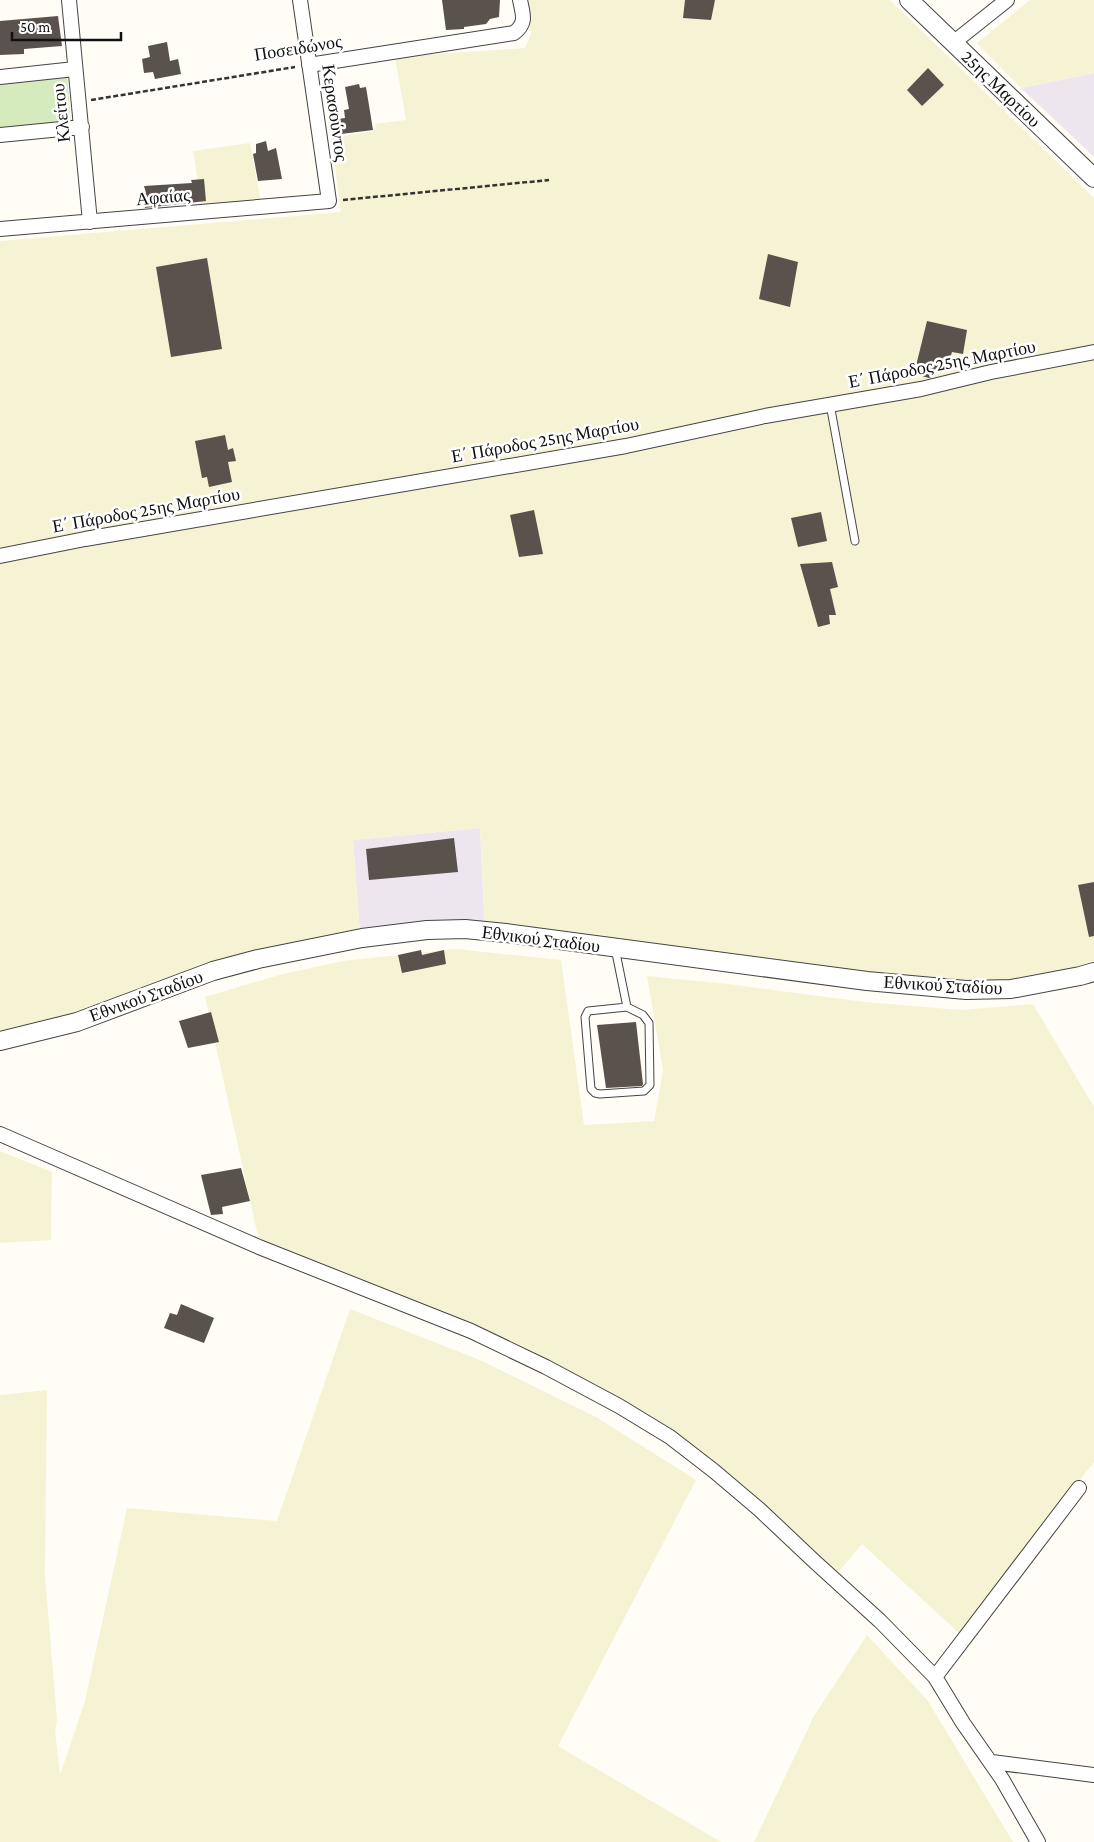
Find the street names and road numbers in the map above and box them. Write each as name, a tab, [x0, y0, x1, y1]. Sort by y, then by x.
street label: Ποσειδώνος	[253, 31, 343, 65]
street label: 25ης Μαρτίου	[958, 47, 1044, 131]
street label: Κερασούντος	[318, 63, 352, 163]
street label: Κλείτου	[48, 82, 74, 144]
street label: Αφαίας	[135, 185, 191, 209]
street label: Ε΄ Πάροδος 25ης Μαρτίου	[847, 336, 1037, 392]
street label: Ε΄ Πάροδος 25ης Μαρτίου	[450, 414, 640, 466]
street label: Ε΄ Πάροδος 25ης Μαρτίου	[51, 484, 241, 536]
street label: Εθνικού Σταδίου	[481, 922, 601, 956]
street label: Εθνικού Σταδίου	[87, 966, 205, 1026]
street label: Εθνικού Σταδίου	[883, 972, 1003, 998]

